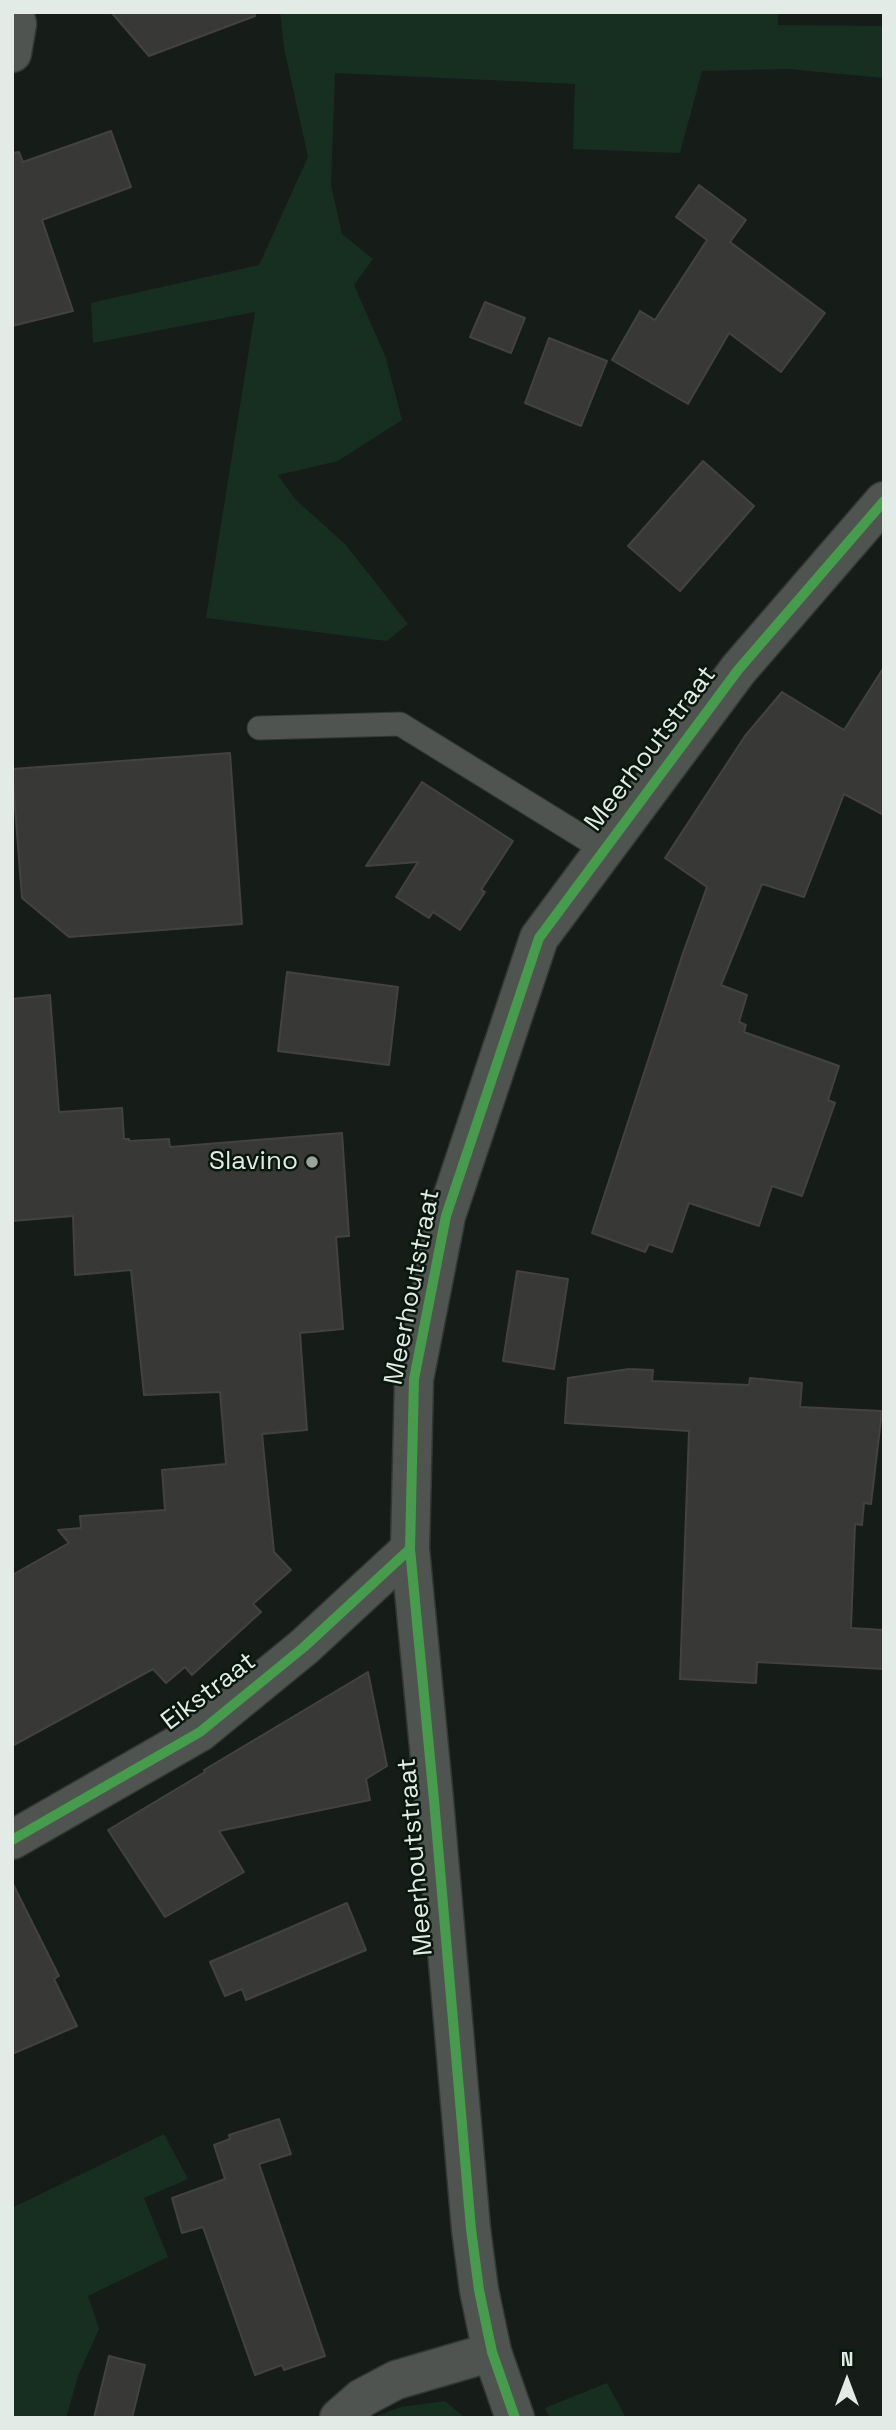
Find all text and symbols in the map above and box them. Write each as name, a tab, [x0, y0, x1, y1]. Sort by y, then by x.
street label: Meerhoutstraat	[579, 660, 723, 838]
place label: Slavino	[209, 1146, 298, 1178]
marker: Slavino	[304, 1154, 320, 1170]
street label: Meerhoutstraat	[379, 1186, 447, 1388]
street label: Eikstraat	[156, 1646, 262, 1738]
street label: Meerhoutstraat	[392, 1757, 440, 1957]
north arrow	[812, 2346, 882, 2416]
text: N	[841, 2347, 853, 2372]

